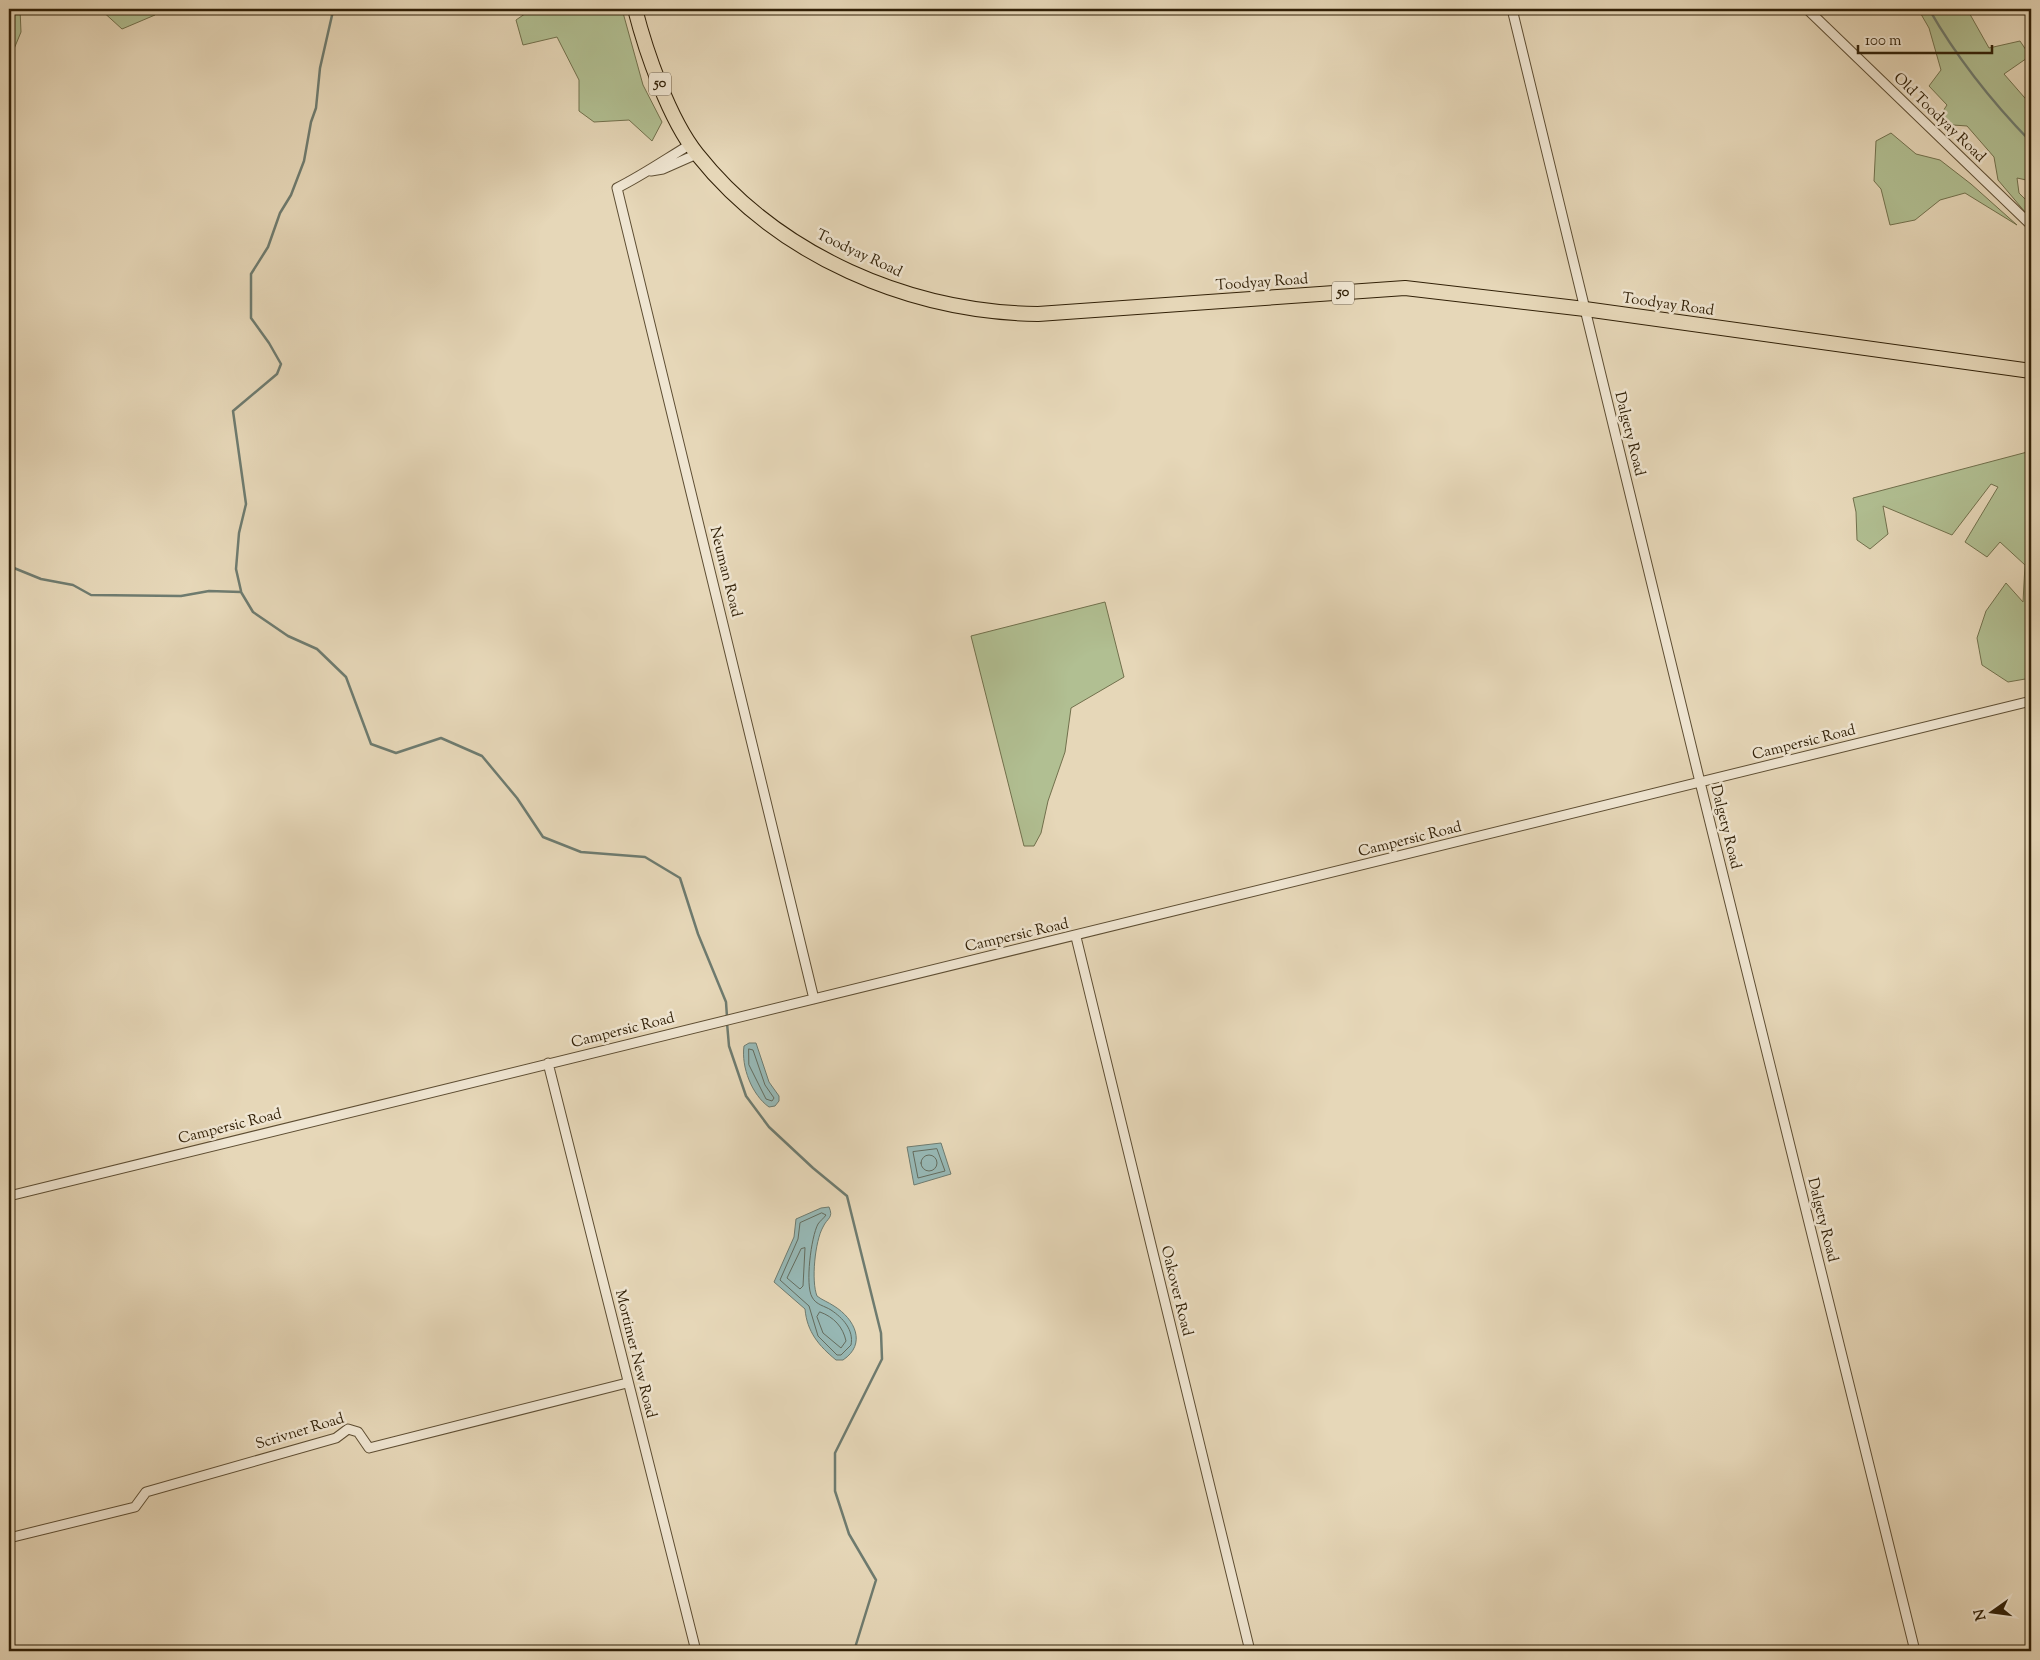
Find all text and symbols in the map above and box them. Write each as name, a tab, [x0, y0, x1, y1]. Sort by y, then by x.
scale bar	[1858, 22, 1991, 54]
text: 100 m	[1865, 31, 1902, 52]
street label: Old Toodyay Road	[1888, 68, 1990, 168]
road number: 50	[649, 72, 671, 96]
street label: Toodyay Road	[813, 225, 906, 283]
street label: Toodyay Road	[1215, 269, 1309, 297]
road number: 50	[1332, 282, 1354, 304]
street label: Toodyay Road	[1621, 288, 1716, 322]
street label: Dalgety Road	[1608, 389, 1650, 479]
street label: Neuman Road	[704, 525, 747, 620]
street label: Campersic Road	[1750, 720, 1858, 766]
street label: Dalgety Road	[1704, 782, 1746, 872]
street label: Campersic Road	[1356, 817, 1464, 863]
street label: Campersic Road	[963, 914, 1071, 958]
street label: Campersic Road	[569, 1008, 677, 1054]
street label: Campersic Road	[176, 1104, 284, 1150]
street label: Dalgety Road	[1801, 1175, 1843, 1265]
street label: Oakover Road	[1155, 1244, 1197, 1339]
street label: Mortimer New Road	[609, 1288, 661, 1421]
street label: Scrivner Road	[253, 1408, 347, 1455]
north arrow	[1968, 1588, 2018, 1638]
text: N	[1970, 1607, 1992, 1623]

